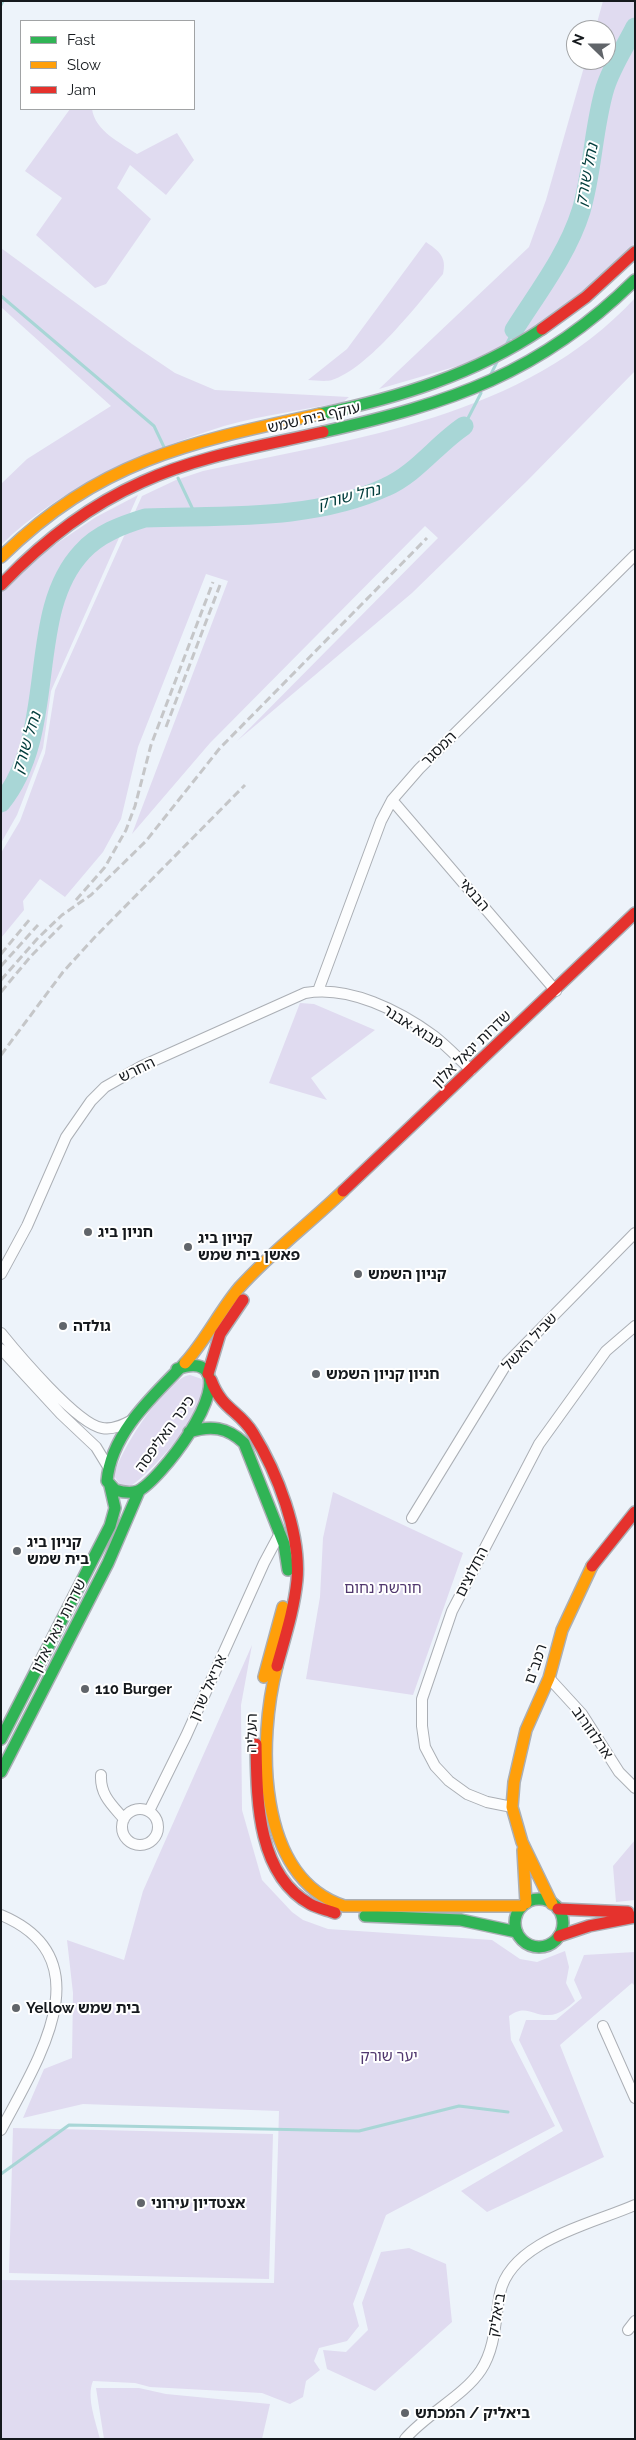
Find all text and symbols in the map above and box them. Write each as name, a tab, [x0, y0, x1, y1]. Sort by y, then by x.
legend	[20, 20, 195, 110]
north arrow	[566, 20, 616, 70]
text: Fast	[67, 31, 95, 49]
text: N	[569, 32, 587, 48]
text: Slow	[67, 56, 101, 74]
text: Jam	[67, 81, 96, 99]
water label: נחל שורק	[571, 142, 603, 208]
street label: עוקף בית שמש	[266, 399, 362, 437]
water label: נחל שורק	[316, 480, 382, 514]
water label: נחל שורק	[9, 710, 45, 776]
street label: המסגר	[418, 728, 460, 770]
street label: הבנאי	[455, 875, 493, 915]
street label: מבוא אבנר	[379, 1001, 447, 1053]
street label: שדרות יגאל אלון	[429, 1007, 515, 1091]
street label: החרש	[116, 1054, 158, 1086]
place label: חניון ביג	[98, 1223, 153, 1241]
marker: חניון ביג	[82, 1226, 94, 1238]
place label: קניון ביג פאשן בית שמש	[198, 1229, 300, 1264]
marker: קניון ביג פאשן בית שמש	[182, 1241, 194, 1253]
place label: קניון השמש	[368, 1265, 447, 1283]
marker: קניון השמש	[352, 1268, 364, 1280]
street label: שביל האשל	[499, 1309, 561, 1375]
place label: גולדה	[73, 1317, 111, 1335]
marker: גולדה	[57, 1320, 69, 1332]
place label: חניון קניון השמש	[326, 1365, 440, 1383]
marker: חניון קניון השמש	[310, 1368, 322, 1380]
street label: כיכר האליפסה	[131, 1392, 199, 1476]
place label: קניון ביג בית שמש	[27, 1533, 89, 1568]
street label: החלוצים	[452, 1544, 492, 1600]
marker: קניון ביג בית שמש	[11, 1545, 23, 1557]
street label: שדרות יגאל אלון	[28, 1576, 90, 1676]
park label: חורשת נחום	[344, 1579, 422, 1597]
street label: רמב"ם	[521, 1642, 551, 1686]
street label: אריאל שרון	[185, 1652, 231, 1724]
place label: 110 Burger	[95, 1680, 172, 1698]
marker: 110 Burger	[79, 1683, 91, 1695]
street label: ארלוזורוב	[567, 1703, 617, 1763]
street label: העליה	[243, 1713, 261, 1753]
place label: Yellow בית שמש	[26, 1999, 140, 2017]
marker: Yellow בית שמש	[10, 2002, 22, 2014]
park label: יער שורק	[360, 2047, 418, 2065]
place label: אצטדיון עירוני	[151, 2194, 245, 2212]
marker: אצטדיון עירוני	[135, 2197, 147, 2209]
street label: ביאליק	[484, 2292, 510, 2338]
place label: ביאליק / המכתש	[415, 2404, 530, 2422]
marker: ביאליק / המכתש	[399, 2407, 411, 2419]

